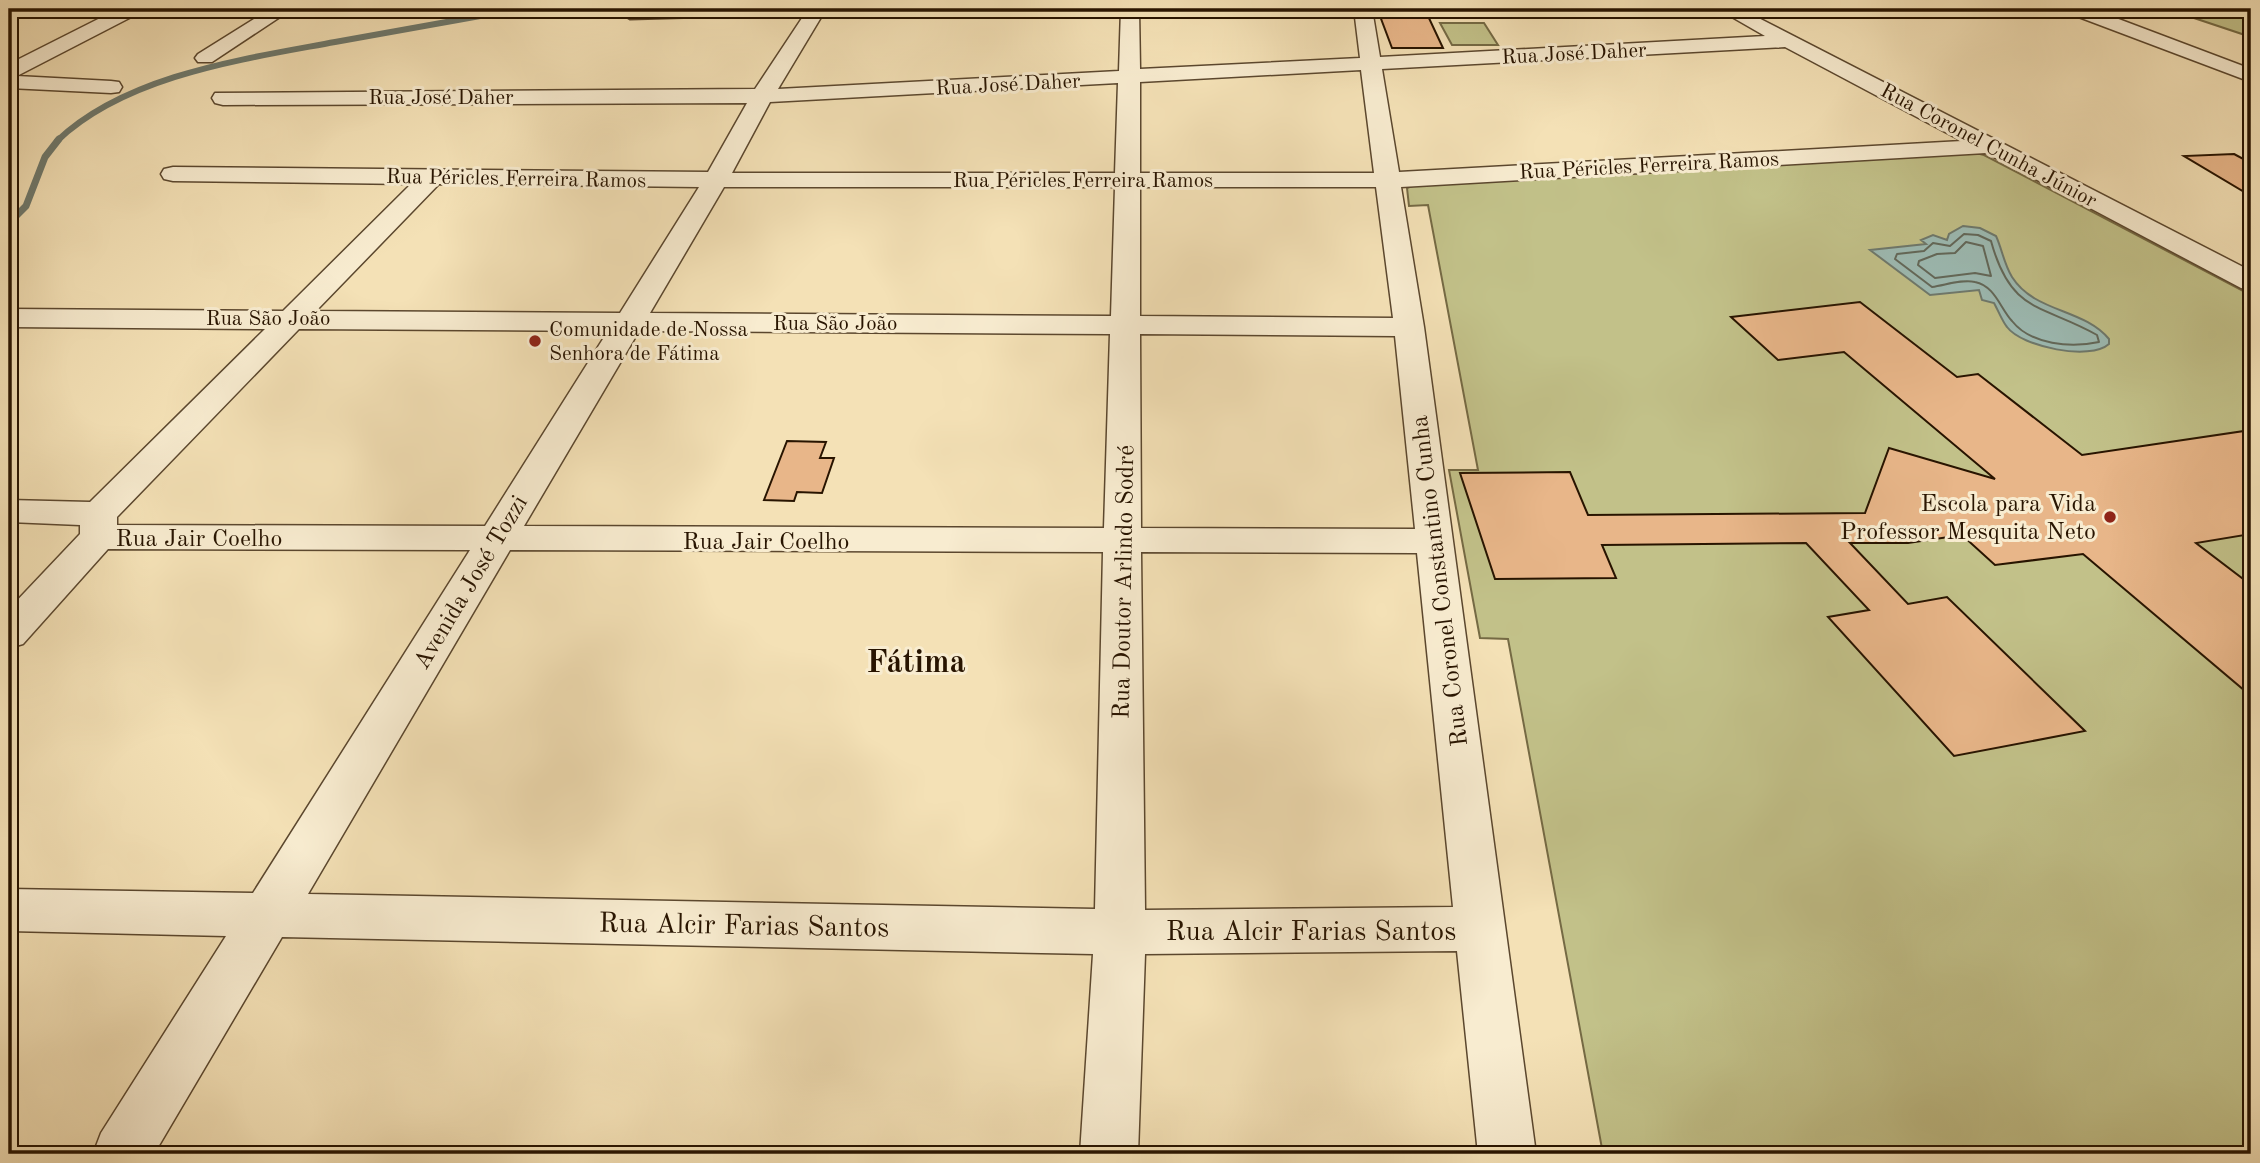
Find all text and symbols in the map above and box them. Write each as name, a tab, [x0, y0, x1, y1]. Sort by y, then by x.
street label: Rua José Daher	[1501, 40, 1648, 69]
street label: Rua José Daher	[935, 71, 1082, 100]
street label: Rua Coronel Cunha Júnior	[1877, 80, 2100, 212]
street label: Rua José Daher	[368, 88, 514, 109]
street label: Rua Péricles Ferreira Ramos	[1518, 149, 1780, 184]
street label: Rua Péricles Ferreira Ramos	[386, 167, 646, 192]
street label: Rua Péricles Ferreira Ramos	[953, 171, 1213, 192]
street label: Rua São João	[206, 309, 330, 330]
street label: Rua São João	[773, 314, 897, 335]
place label: Comunidade de Nossa Senhora de Fátima	[549, 320, 748, 365]
marker: Comunidade de Nossa Senhora de Fátima	[527, 333, 543, 349]
street label: Rua Coronel Constantino Cunha	[1409, 414, 1473, 748]
street label: Rua Doutor Arlindo Sodré	[1111, 445, 1139, 719]
street label: Avenida José Tozzi	[410, 492, 533, 674]
place label: Escola para Vida Professor Mesquita Neto	[1840, 493, 2096, 545]
marker: Escola para Vida Professor Mesquita Neto	[2102, 509, 2118, 525]
street label: Rua Jair Coelho	[116, 528, 282, 552]
street label: Rua Jair Coelho	[683, 531, 849, 555]
district label: Fátima	[866, 648, 966, 680]
street label: Rua Alcir Farias Santos	[598, 910, 890, 944]
street label: Rua Alcir Farias Santos	[1166, 919, 1456, 947]

